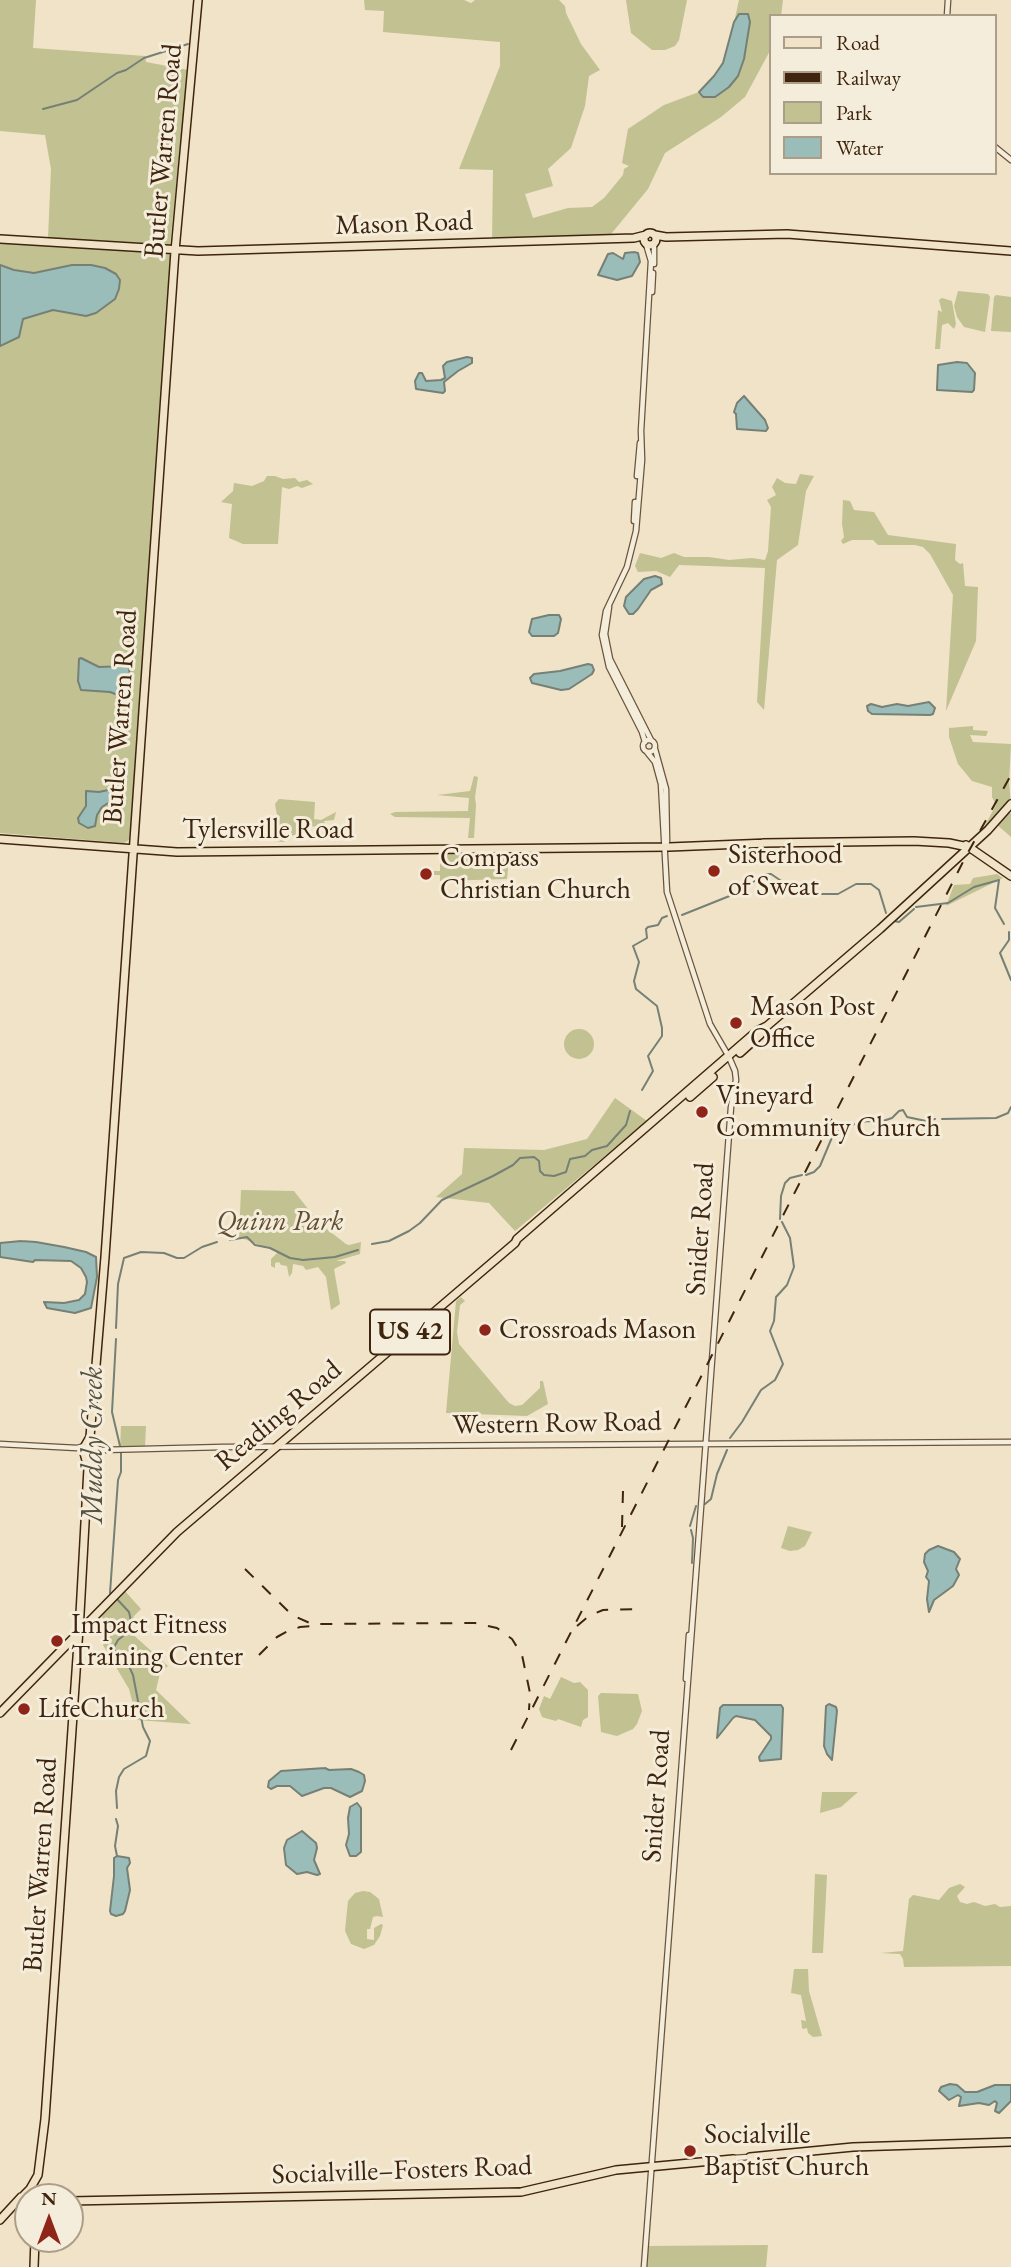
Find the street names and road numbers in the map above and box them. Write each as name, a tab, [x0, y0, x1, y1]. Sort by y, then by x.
street label: Butler Warren Road	[138, 42, 190, 260]
street label: Mason Road	[335, 205, 473, 243]
street label: Butler Warren Road	[97, 608, 145, 826]
street label: Tylersville Road	[182, 813, 354, 847]
street label: Snider Road	[680, 1161, 722, 1297]
road number: US 42	[370, 1310, 450, 1354]
street label: Reading Road	[209, 1354, 349, 1478]
street label: Western Row Road	[452, 1405, 662, 1443]
street label: Snider Road	[636, 1728, 678, 1864]
street label: Butler Warren Road	[17, 1756, 65, 1974]
street label: Socialville–Fosters Road	[271, 2150, 533, 2192]

